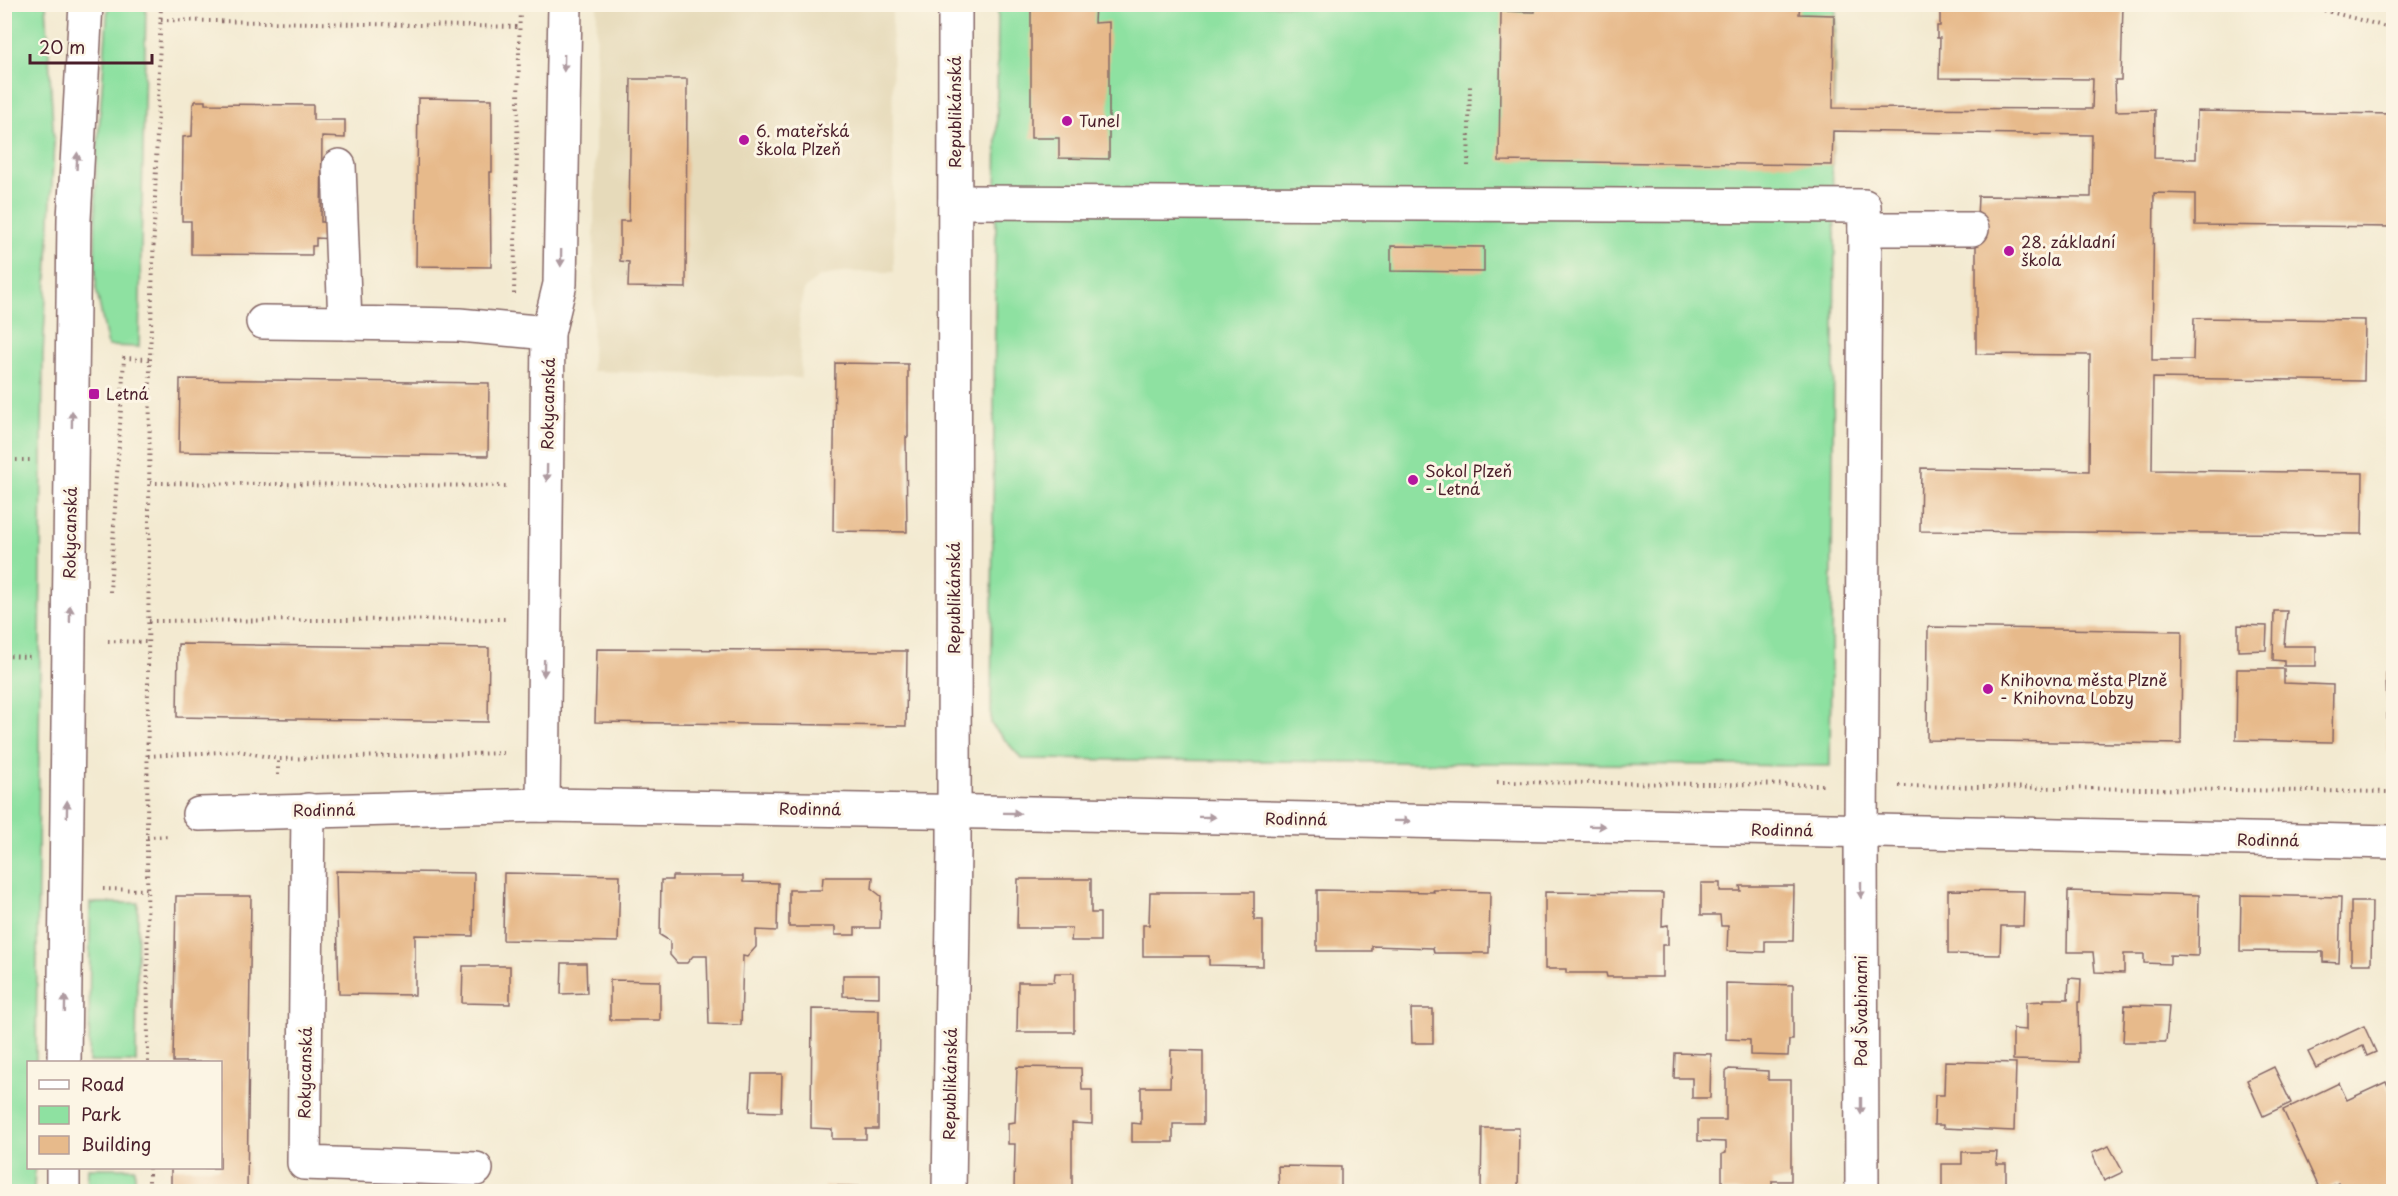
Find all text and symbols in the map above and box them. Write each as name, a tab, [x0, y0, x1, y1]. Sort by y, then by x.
scale bar	[30, 27, 152, 65]
text: 20 m	[39, 33, 85, 60]
one-way arrow	[559, 53, 569, 72]
street label: Republikánská	[942, 56, 966, 168]
place label: Tunel	[1079, 108, 1120, 132]
marker: Tunel	[1060, 114, 1074, 128]
place label: 6. mateřská škola Plzeň	[756, 118, 849, 160]
marker: 6. mateřská škola Plzeň	[737, 133, 751, 147]
one-way arrow	[73, 151, 82, 170]
place label: 28. základní škola	[2021, 229, 2116, 271]
marker: 28. základní škola	[2002, 244, 2016, 258]
one-way arrow	[556, 248, 565, 267]
street label: Rokycanská	[534, 358, 560, 450]
place label: Letná	[106, 381, 148, 405]
marker: Letná	[87, 387, 101, 401]
one-way arrow	[67, 410, 76, 429]
place label: Sokol Plzeň - Letná	[1425, 458, 1512, 500]
one-way arrow	[542, 463, 552, 482]
marker: Sokol Plzeň - Letná	[1406, 473, 1420, 487]
street label: Rokycanská	[56, 487, 82, 579]
street label: Republikánská	[941, 542, 965, 654]
one-way arrow	[65, 605, 74, 624]
one-way arrow	[539, 658, 549, 677]
place label: Knihovna města Plzně - Knihovna Lobzy	[2000, 667, 2167, 709]
marker: Knihovna města Plzně - Knihovna Lobzy	[1981, 682, 1995, 696]
street label: Rodinná	[779, 795, 841, 821]
street label: Rodinná	[293, 796, 355, 822]
one-way arrow	[62, 800, 72, 819]
street label: Rodinná	[1265, 805, 1327, 831]
one-way arrow	[1003, 808, 1022, 817]
one-way arrow	[1198, 812, 1217, 822]
street label: Rodinná	[1751, 816, 1813, 842]
one-way arrow	[1393, 817, 1412, 826]
one-way arrow	[1588, 821, 1607, 831]
street label: Rodinná	[2237, 826, 2299, 852]
one-way arrow	[1856, 880, 1866, 899]
street label: Pod Švabinami	[1848, 955, 1872, 1067]
one-way arrow	[60, 995, 70, 1014]
street label: Rokycanská	[291, 1027, 317, 1119]
street label: Republikánská	[936, 1028, 962, 1140]
legend	[27, 1061, 222, 1169]
text: Road	[81, 1070, 125, 1097]
one-way arrow	[1856, 1096, 1866, 1115]
text: Park	[81, 1100, 121, 1127]
text: Building	[81, 1130, 151, 1157]

